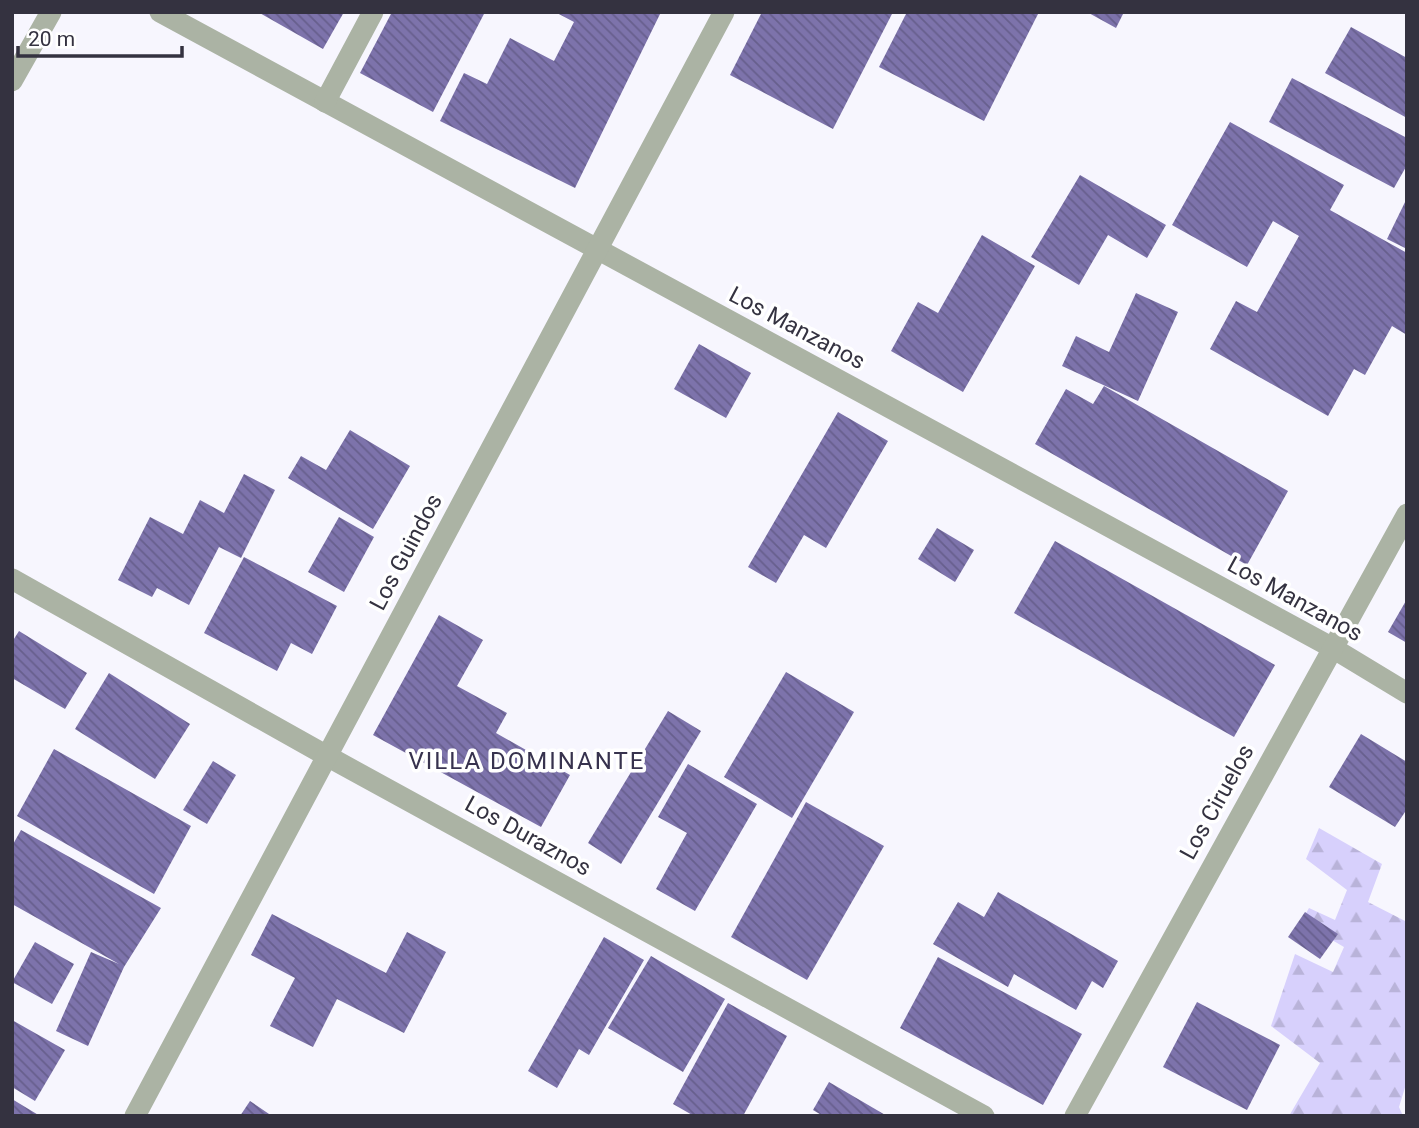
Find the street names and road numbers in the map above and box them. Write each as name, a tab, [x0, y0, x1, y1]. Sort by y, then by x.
street label: Los Manzanos	[724, 281, 870, 375]
street label: Los Guindos	[364, 489, 448, 615]
street label: Los Manzanos	[1223, 551, 1367, 647]
street label: Los Ciruelos	[1174, 740, 1260, 864]
street label: Los Duraznos	[460, 790, 596, 882]

